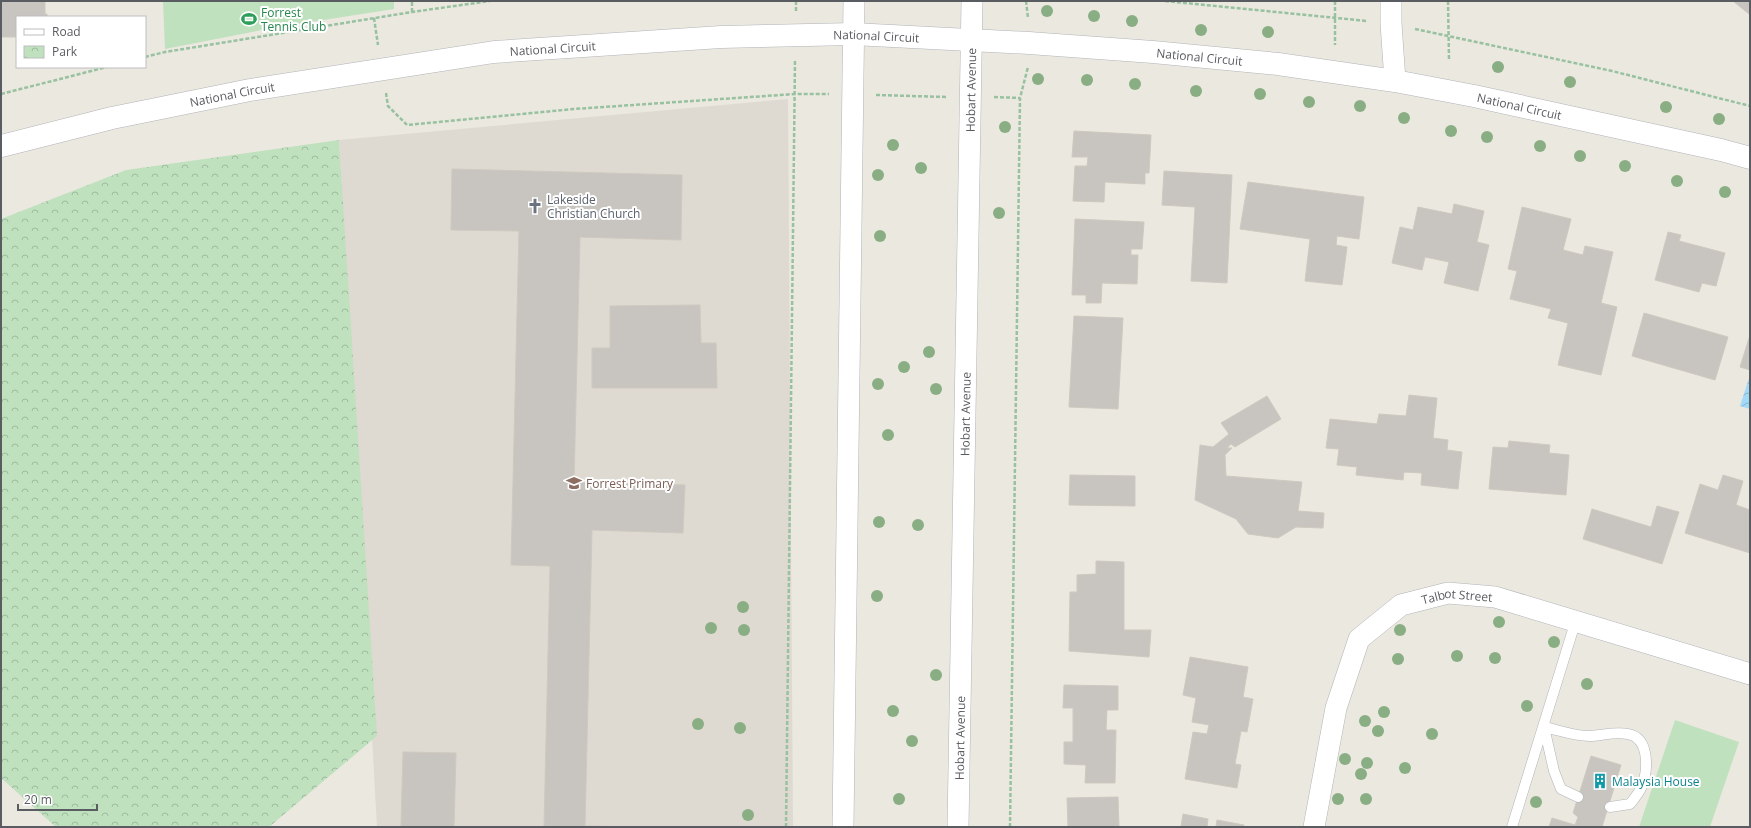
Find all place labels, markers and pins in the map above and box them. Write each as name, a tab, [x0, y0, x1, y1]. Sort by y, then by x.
place label: Forrest Tennis Club	[261, 4, 326, 35]
sports icon: Forrest Tennis Club	[240, 10, 258, 28]
place label: Lakeside Christian Church	[547, 191, 640, 222]
church icon: Lakeside Christian Church	[526, 197, 544, 215]
school or university icon: Forrest Primary	[565, 474, 583, 492]
place label: Forrest Primary	[586, 475, 674, 492]
building icon: Malaysia House	[1591, 772, 1609, 790]
place label: Malaysia House	[1612, 773, 1700, 790]

